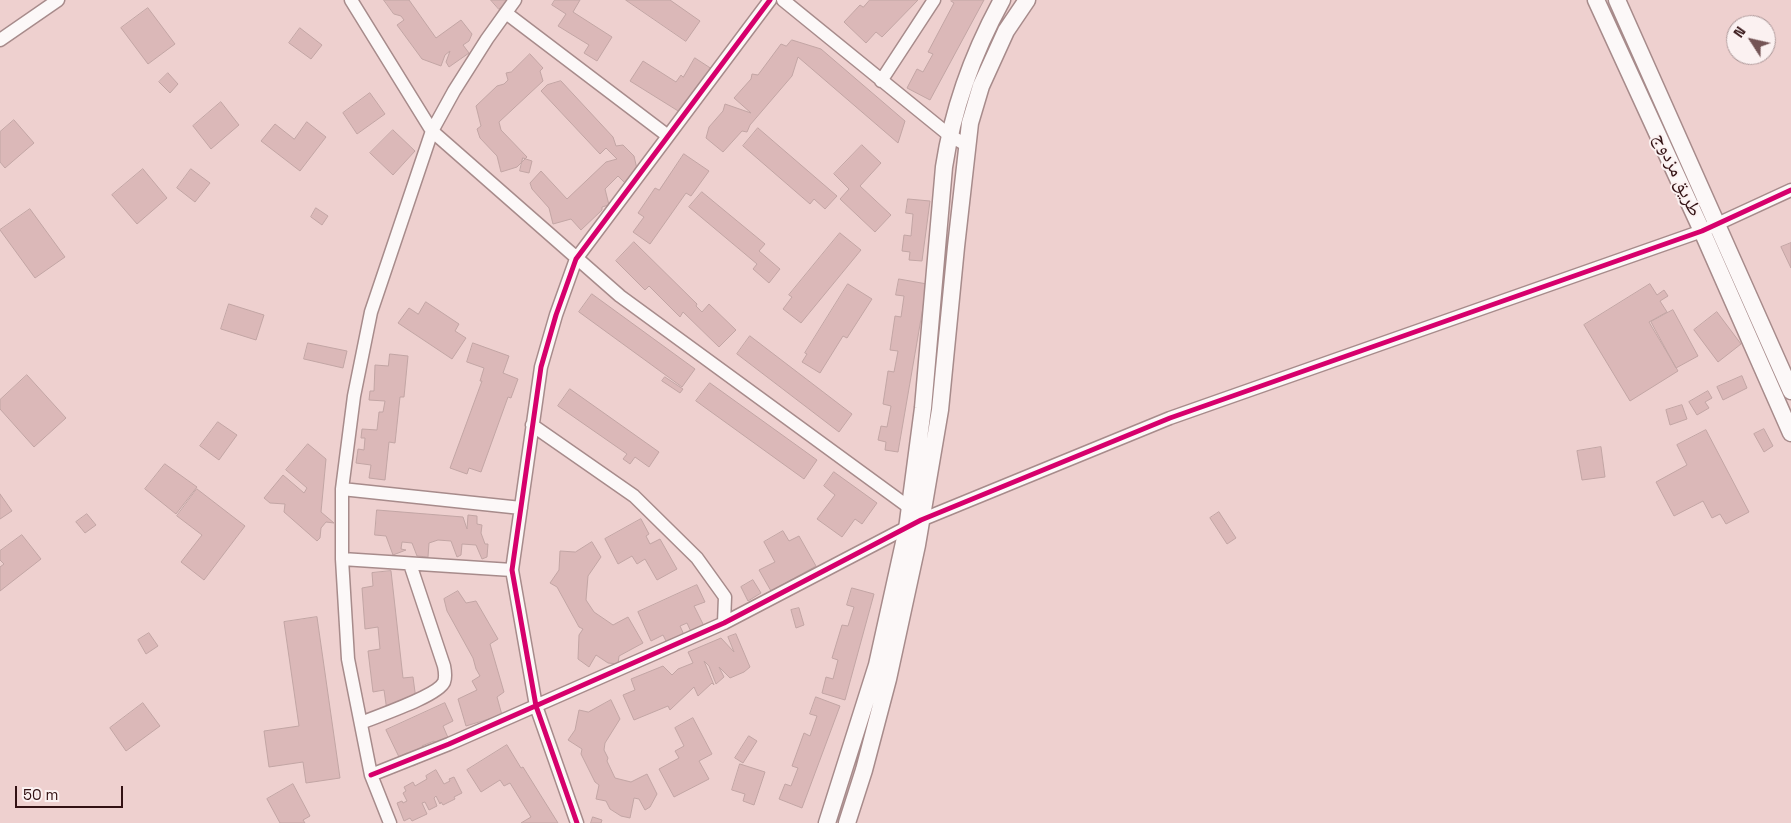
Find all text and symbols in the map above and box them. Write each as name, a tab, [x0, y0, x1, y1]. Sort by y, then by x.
north arrow	[1726, 15, 1776, 65]
text: N	[1729, 23, 1750, 41]
street label: طريق مزدوج	[1648, 130, 1706, 220]
scale bar	[18, 776, 125, 808]
text: 50 m	[23, 785, 58, 804]

